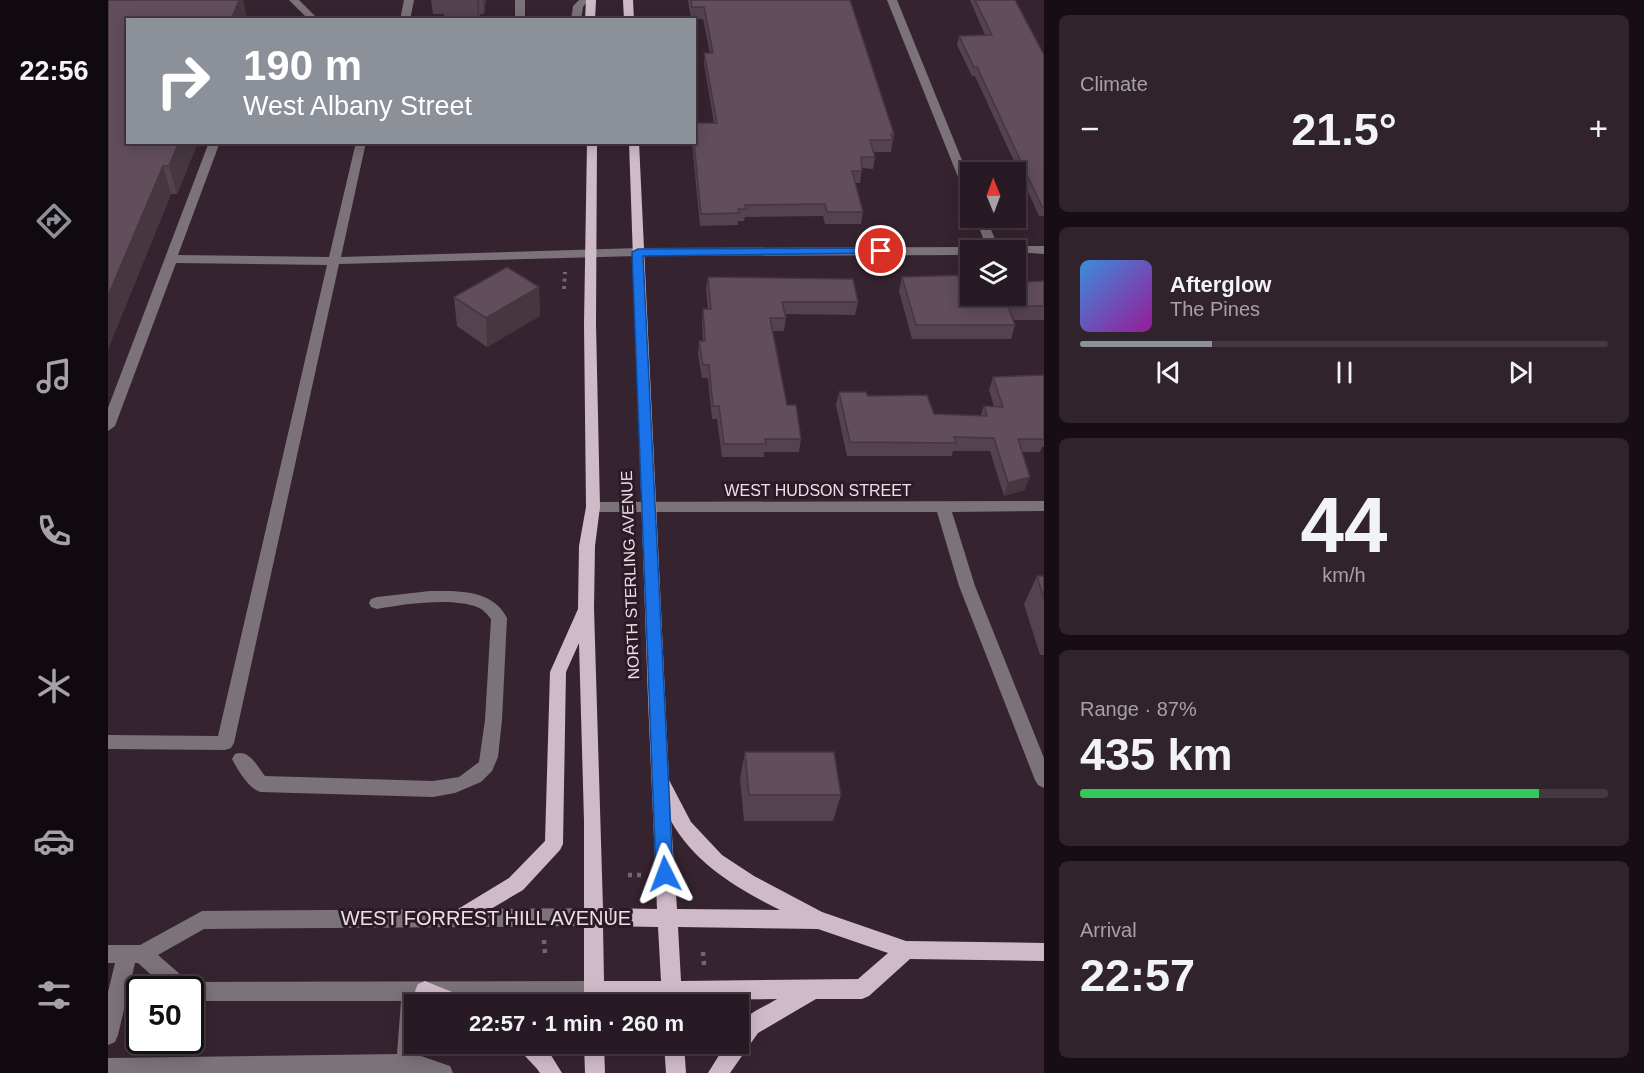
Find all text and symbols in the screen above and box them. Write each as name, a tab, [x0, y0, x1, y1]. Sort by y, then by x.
icon: right	[144, 42, 222, 120]
text: 190 m	[243, 42, 362, 89]
text: 22:56	[19, 56, 89, 86]
text: Climate	[1080, 73, 1148, 95]
text: West Albany Street	[243, 91, 472, 121]
text: 21.5°	[1291, 104, 1397, 155]
text: −	[1080, 110, 1099, 147]
text: +	[1589, 110, 1608, 147]
north arrow	[960, 162, 1026, 228]
map controls	[960, 162, 1026, 306]
icon: directions	[33, 200, 75, 242]
pin	[855, 225, 906, 276]
icon: arrive	[864, 234, 897, 267]
button: layers	[960, 240, 1026, 306]
text: Afterglow	[1170, 272, 1271, 297]
text: The Pines	[1170, 298, 1260, 320]
icon: music	[33, 355, 75, 397]
icon: previous	[1152, 356, 1185, 389]
icon: pause	[1328, 356, 1361, 389]
icon: next	[1504, 356, 1537, 389]
street label: NORTH STERLING AVENUE	[618, 470, 642, 680]
text: 44	[1301, 481, 1387, 569]
street label: WEST HUDSON STREET	[724, 482, 912, 499]
icon: phone	[33, 510, 75, 552]
text: km/h	[1322, 564, 1366, 586]
icon: climate	[33, 665, 75, 707]
text: Range · 87%	[1080, 698, 1197, 720]
text: 435 km	[1080, 729, 1233, 780]
icon: car	[33, 820, 75, 862]
position arrow	[633, 842, 697, 906]
street label: WEST FORREST HILL AVENUE	[341, 907, 631, 929]
text: Arrival	[1080, 919, 1137, 941]
text: 22:57	[1080, 950, 1195, 1001]
icon: filters	[33, 974, 75, 1016]
speed limit sign: 50	[126, 976, 204, 1054]
text: 22:57 · 1 min · 260 m	[469, 1011, 684, 1036]

